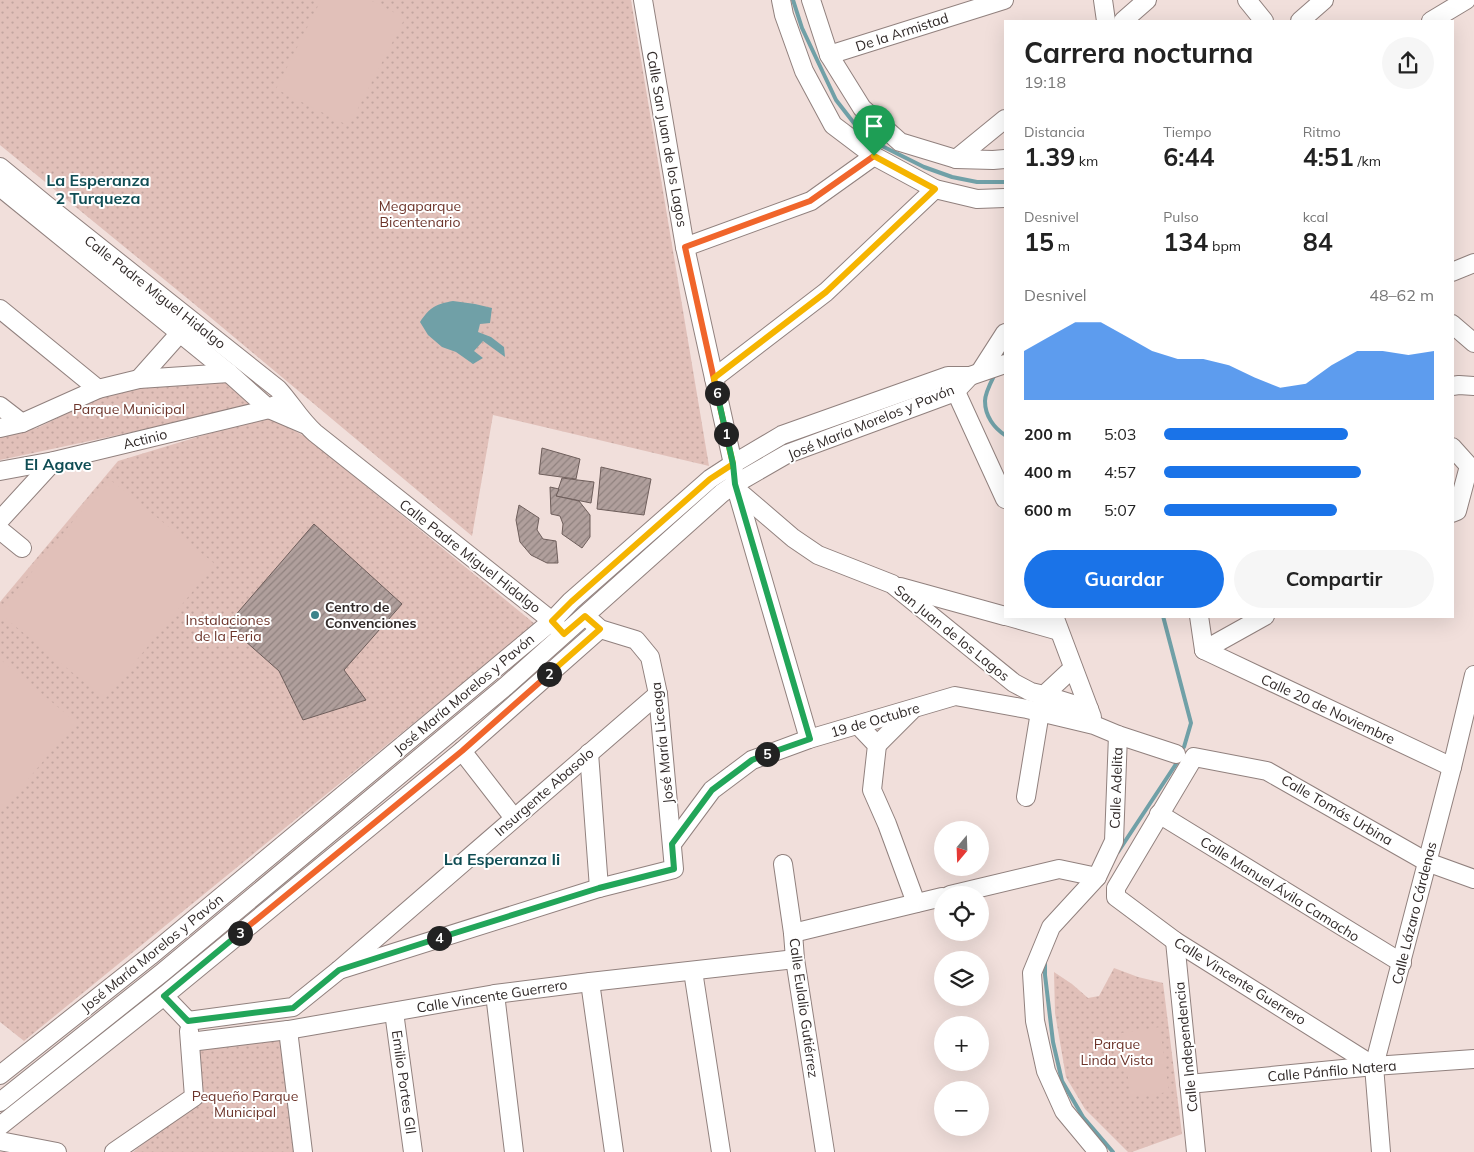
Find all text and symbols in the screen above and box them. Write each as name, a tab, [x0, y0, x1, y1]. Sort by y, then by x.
street label: De la Armistad	[853, 9, 951, 55]
text: Carrera nocturna	[1024, 35, 1253, 70]
button: share	[1382, 37, 1434, 89]
street label: Calle San Juan de los Lagos	[643, 49, 691, 229]
text: 19:18	[1024, 72, 1066, 92]
pin	[853, 105, 895, 156]
icon: arrive	[860, 112, 888, 140]
text: Distancia	[1024, 123, 1085, 141]
text: Tiempo	[1163, 123, 1211, 141]
text: Ritmo	[1303, 123, 1341, 141]
text: 1.39	[1024, 141, 1075, 172]
text: 6:44	[1163, 141, 1215, 172]
text: 4:51	[1303, 141, 1354, 172]
text: km	[1075, 152, 1098, 170]
text: /km	[1354, 152, 1381, 170]
district label: La Esperanza 2 Turqueza	[46, 170, 150, 208]
park label: Megaparque Bicentenario	[379, 197, 461, 231]
text: Desnivel	[1024, 208, 1079, 226]
text: Pulso	[1163, 208, 1199, 226]
text: kcal	[1303, 208, 1328, 226]
text: 15	[1024, 226, 1054, 257]
text: 134	[1163, 226, 1208, 257]
text: 84	[1303, 226, 1333, 257]
street label: Calle Padre Miguel Hidalgo	[81, 231, 229, 353]
text: m	[1054, 237, 1070, 255]
text: bpm	[1208, 237, 1241, 255]
text: Desnivel	[1024, 285, 1087, 305]
text: 48–62 m	[1369, 285, 1434, 305]
pin: 6	[704, 380, 730, 406]
street label: José María Morelos y Pavón	[785, 380, 957, 464]
text: 6	[713, 384, 722, 402]
park label: Parque Municipal	[73, 400, 185, 418]
pin: 1	[714, 422, 738, 446]
text: 200 m	[1024, 424, 1072, 444]
text: 5:03	[1104, 424, 1136, 444]
street label: Actinio	[121, 425, 169, 453]
text: 1	[722, 425, 731, 443]
district label: El Agave	[24, 454, 92, 474]
text: 400 m	[1024, 462, 1072, 482]
text: 4:57	[1104, 462, 1136, 482]
street label: Calle Padre Miguel Hidalgo	[396, 495, 544, 617]
text: 600 m	[1024, 500, 1072, 520]
text: 5:07	[1104, 500, 1136, 520]
button: Guardar	[1024, 550, 1224, 608]
button: Compartir	[1234, 550, 1434, 608]
street label: San Juan de los Lagos	[891, 581, 1013, 685]
place label: Centro de Convenciones	[325, 598, 416, 632]
marker: Centro de Convenciones	[309, 609, 321, 621]
park label: Instalaciones de la Feria	[186, 611, 270, 645]
street label: José María Morelos y Pavón	[390, 630, 538, 758]
pin: 2	[536, 662, 562, 686]
text: 2	[545, 665, 554, 683]
street label: Calle 20 de Noviembre	[1258, 670, 1398, 748]
street label: José María Liceaga	[647, 681, 677, 805]
street label: 19 de Octubre	[828, 699, 922, 741]
pin: 5	[754, 742, 780, 766]
street label: Insurgente Abasolo	[491, 744, 597, 840]
text: 5	[763, 745, 772, 763]
street label: Calle Adelita	[1106, 747, 1126, 829]
street label: Calle Tomás Urbina	[1278, 771, 1396, 849]
north arrow	[934, 821, 989, 876]
map controls	[934, 821, 989, 1136]
street label: Calle Manuel Ávila Camacho	[1197, 832, 1363, 946]
street label: Calle Lázaro Cárdenas	[1388, 840, 1440, 986]
district label: La Esperanza Ii	[444, 849, 560, 869]
button: locate	[934, 886, 989, 941]
street label: José María Morelos y Pavón	[77, 890, 227, 1016]
pin: 3	[228, 920, 252, 946]
text: 3	[236, 924, 245, 942]
pin: 4	[426, 926, 452, 950]
text: 4	[435, 929, 444, 947]
street label: Calle Vincente Guerrero	[1171, 933, 1309, 1029]
street label: Calle Eulalio Gutiérrez	[785, 937, 823, 1079]
button: layers	[934, 951, 989, 1006]
street label: Calle Vincente Guerrero	[415, 975, 569, 1017]
street label: Calle Independencia	[1170, 981, 1202, 1113]
button: +	[934, 1016, 989, 1071]
street label: Emilio Portes GIl	[388, 1029, 420, 1135]
park label: Parque Linda Vista	[1081, 1035, 1153, 1069]
street label: Calle Pánfilo Natera	[1267, 1056, 1397, 1086]
button: −	[934, 1081, 989, 1136]
park label: Pequeño Parque Municipal	[192, 1087, 298, 1121]

